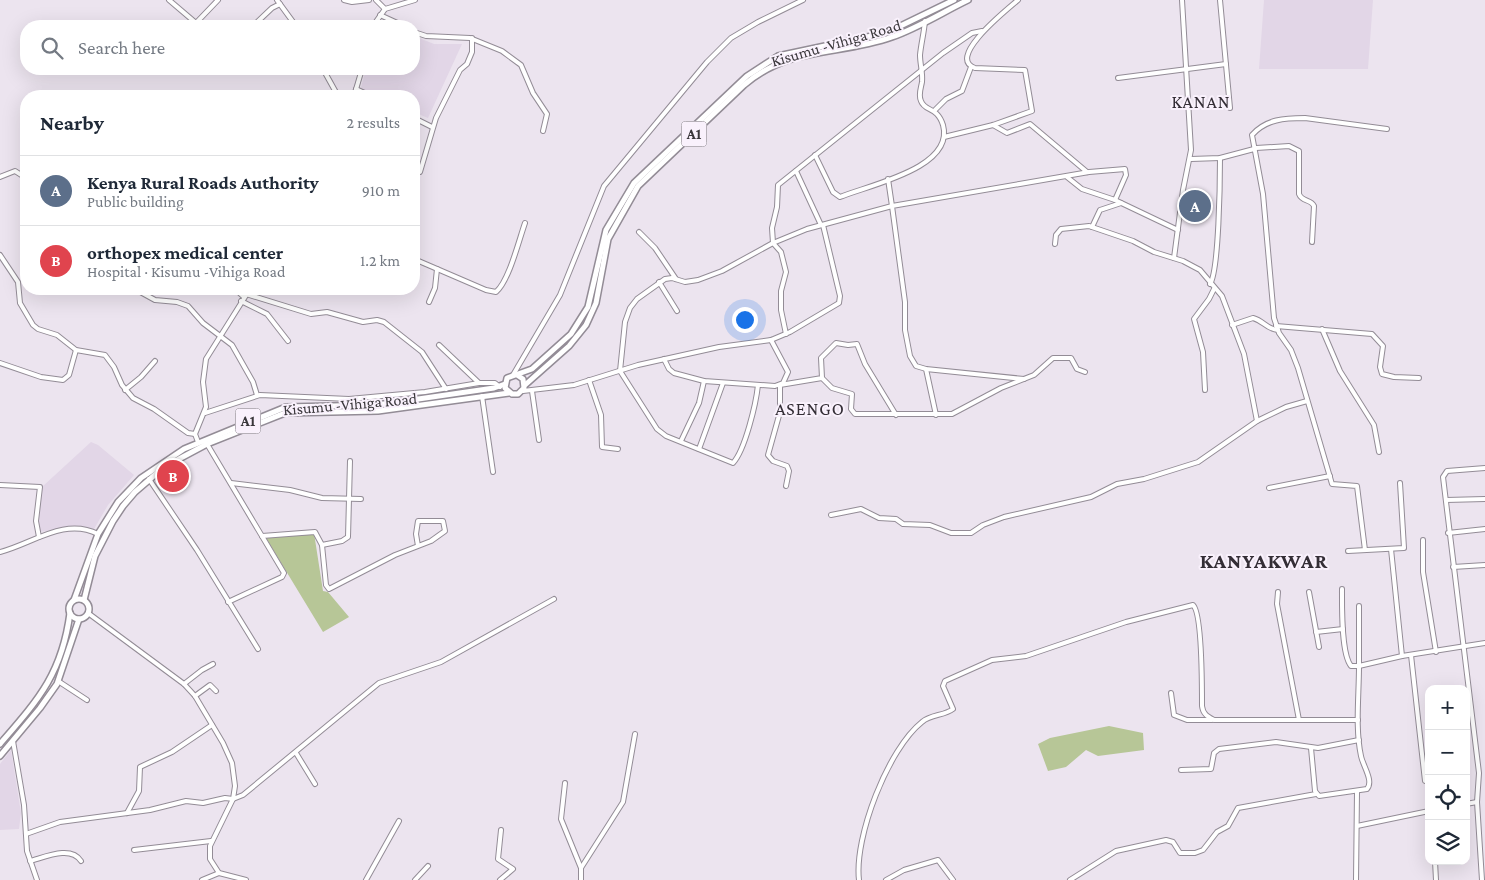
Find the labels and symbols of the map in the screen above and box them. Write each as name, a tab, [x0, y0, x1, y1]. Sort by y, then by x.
street label: Kisumu -Vihiga Road	[769, 16, 904, 71]
district label: KANAN	[1171, 92, 1231, 112]
road number: A1	[682, 122, 706, 146]
pin: A	[1179, 187, 1211, 225]
your location	[732, 307, 758, 333]
street label: Kisumu -Vihiga Road	[282, 390, 418, 419]
district label: ASENGO	[775, 399, 845, 419]
road number: A1	[236, 408, 260, 434]
pin: B	[157, 457, 189, 495]
district label: KANYAKWAR	[1200, 549, 1328, 573]

